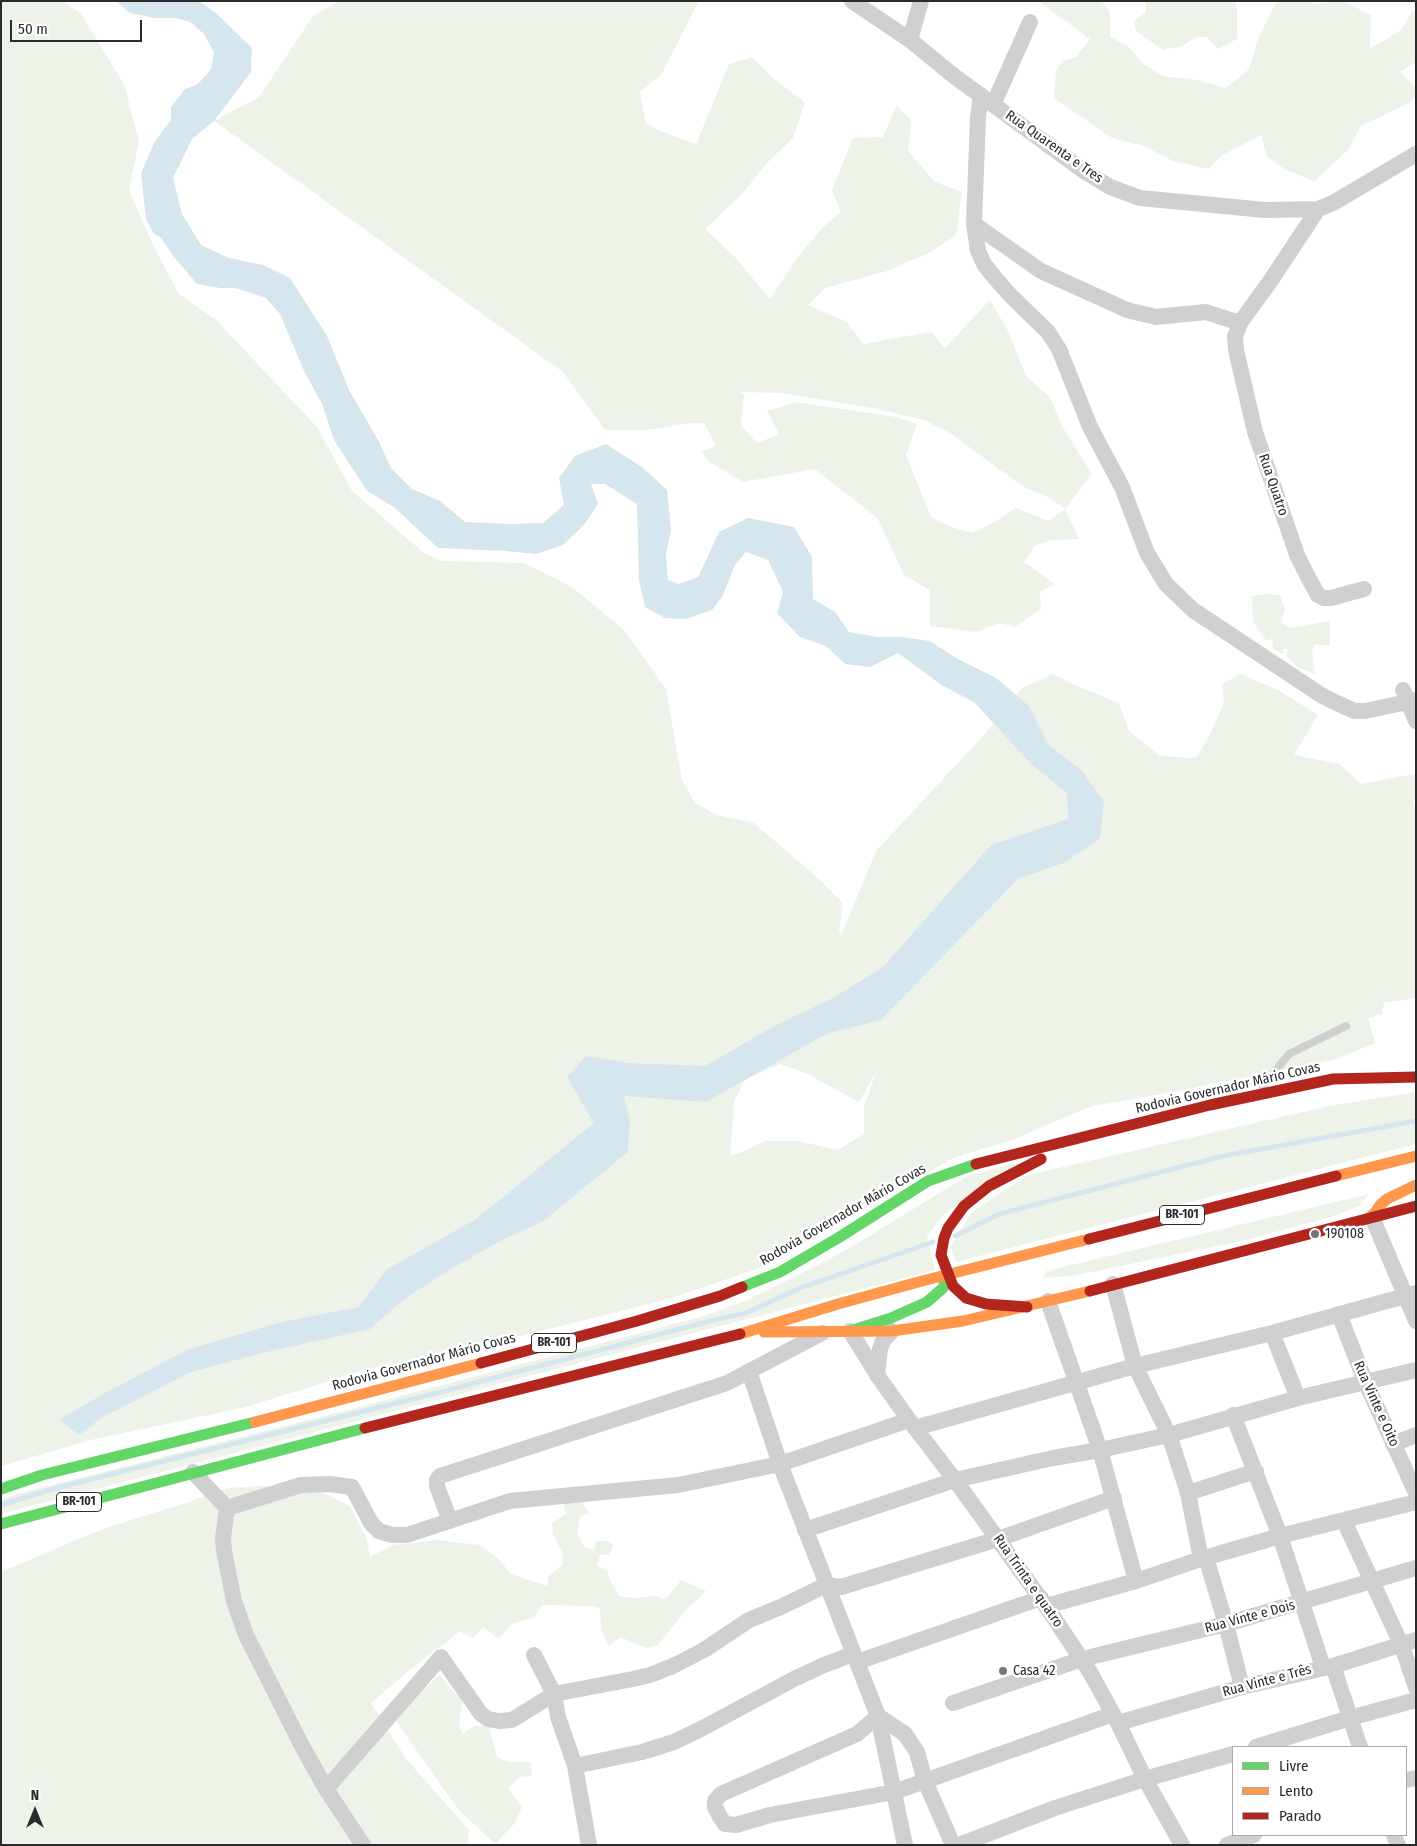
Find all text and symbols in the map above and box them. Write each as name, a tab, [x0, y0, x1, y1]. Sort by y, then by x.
scale bar	[12, 10, 145, 42]
text: 50 m	[18, 20, 48, 38]
street label: Rua Quarenta e Tres	[1002, 107, 1106, 187]
street label: Rua Quatro	[1255, 452, 1291, 518]
street label: Rodovia Governador Mário Covas	[1134, 1059, 1322, 1117]
street label: Rodovia Governador Mário Covas	[757, 1161, 929, 1269]
road number: BR-101	[1160, 1206, 1204, 1224]
place label: 190108	[1325, 1226, 1364, 1242]
marker: 190108	[1309, 1228, 1321, 1240]
street label: Rodovia Governador Mário Covas	[331, 1329, 517, 1395]
road number: BR-101	[532, 1334, 576, 1352]
street label: Rua Vinte e Oito	[1350, 1359, 1402, 1449]
road number: BR-101	[56, 1492, 102, 1511]
street label: Rua Trinta e quatro	[990, 1531, 1066, 1631]
street label: Rua Vinte e Dois	[1203, 1597, 1297, 1637]
street label: Rua Vinte e Três	[1221, 1661, 1313, 1701]
place label: Casa 42	[1013, 1663, 1056, 1679]
marker: Casa 42	[997, 1665, 1009, 1677]
legend	[1232, 1746, 1407, 1836]
text: Livre	[1279, 1757, 1308, 1775]
text: Lento	[1279, 1782, 1313, 1800]
north arrow	[10, 1786, 60, 1836]
text: N	[31, 1787, 39, 1804]
text: Parado	[1279, 1807, 1321, 1825]

